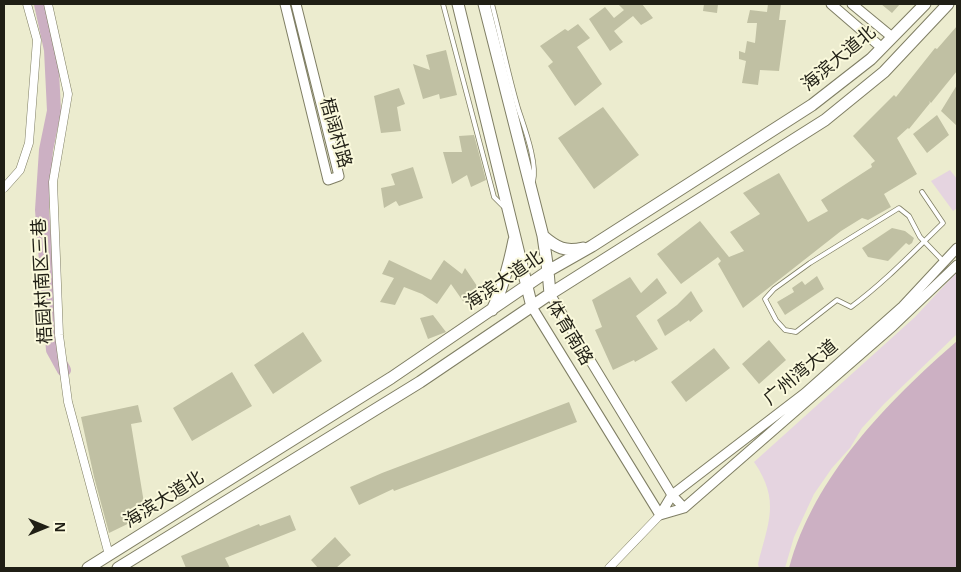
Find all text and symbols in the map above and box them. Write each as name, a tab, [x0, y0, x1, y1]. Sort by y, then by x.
street label: 海滨大道北	[798, 22, 880, 96]
street label: 梧阔村路	[315, 95, 355, 171]
street label: 梧园村南区三巷	[29, 218, 57, 344]
street label: 海滨大道北	[461, 247, 547, 315]
street label: 体育南路	[541, 297, 597, 369]
street label: 广州湾大道	[760, 336, 842, 410]
street label: 海滨大道北	[120, 467, 208, 533]
north arrow	[20, 502, 70, 552]
text: N	[52, 522, 68, 532]

